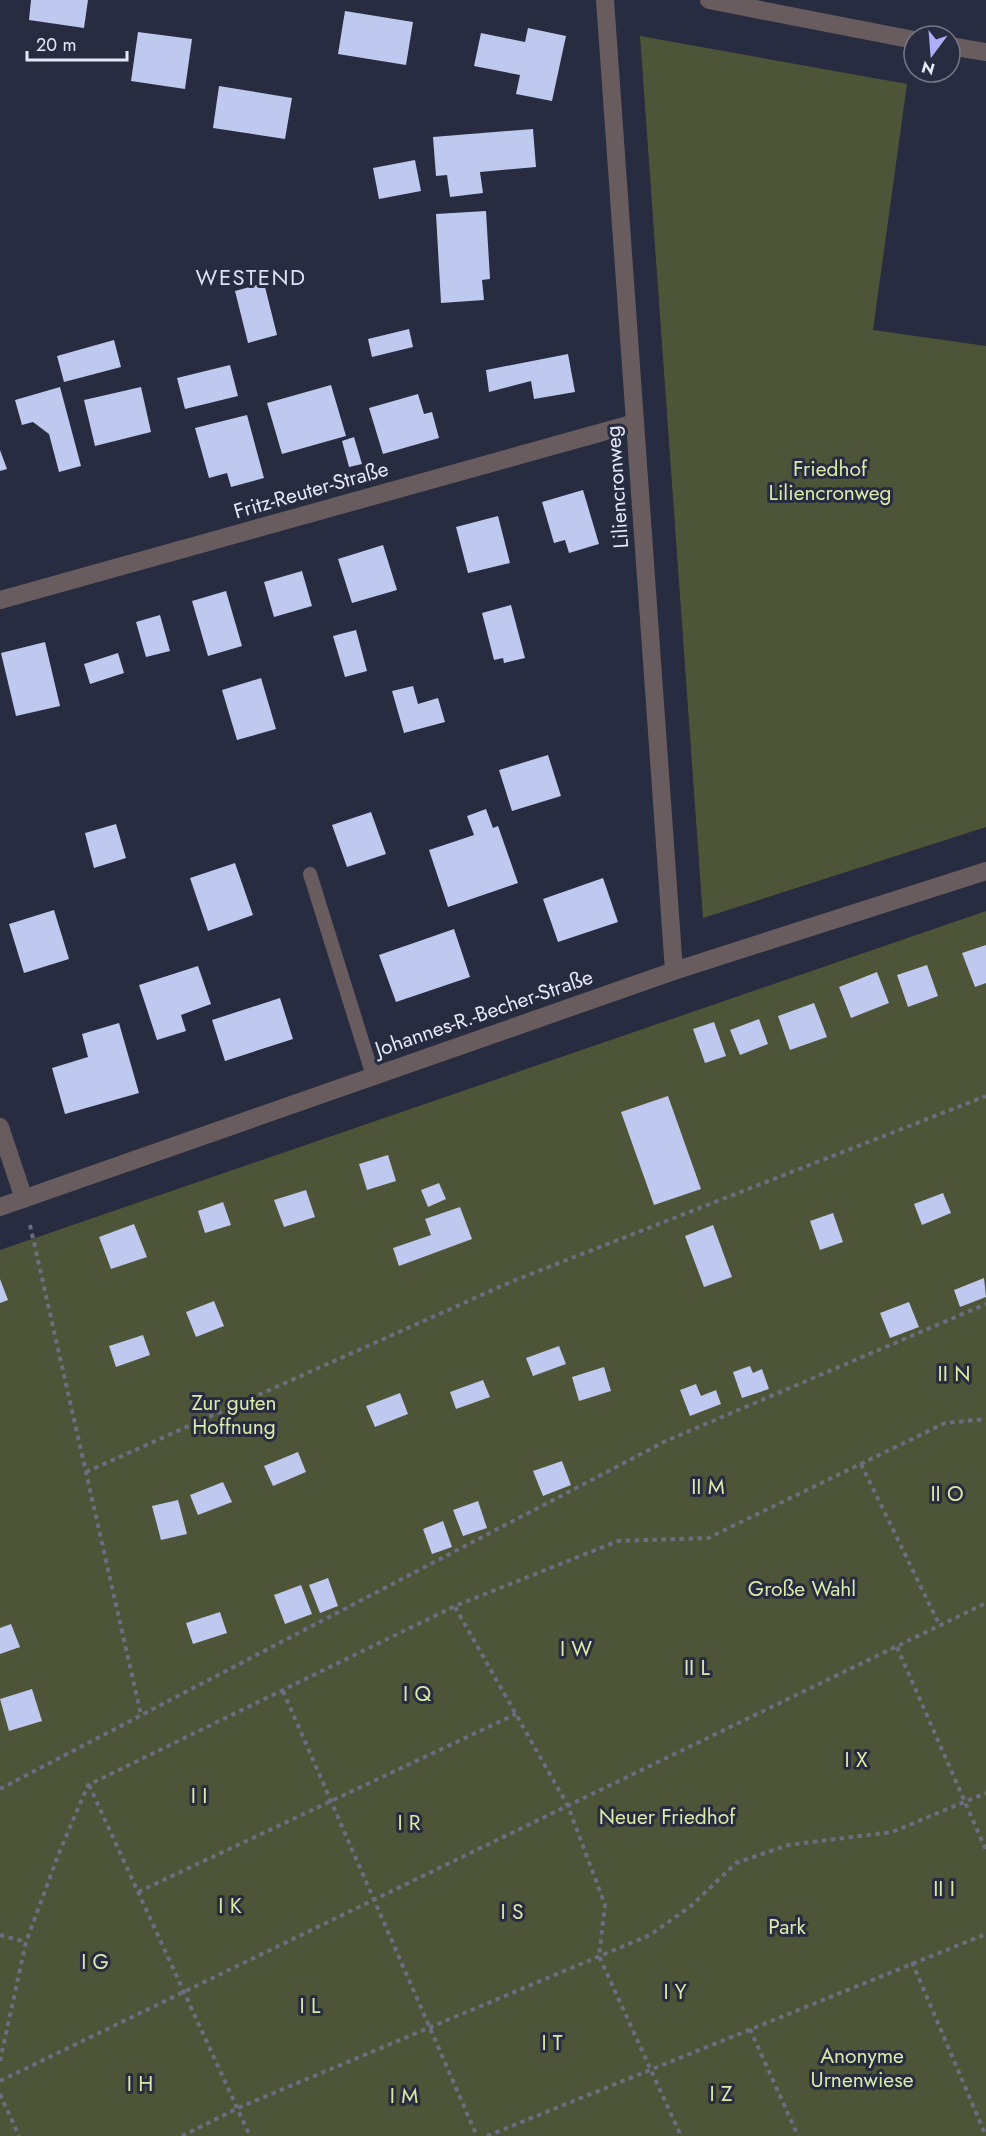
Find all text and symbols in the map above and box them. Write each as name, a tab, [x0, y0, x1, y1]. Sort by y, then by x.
scale bar	[27, 24, 128, 62]
north arrow	[902, 24, 962, 84]
text: 20 m	[36, 32, 76, 58]
text: N	[919, 55, 937, 81]
district label: WESTEND	[196, 261, 306, 293]
street label: Liliencronweg	[598, 425, 636, 549]
street label: Fritz-Reuter-Straße	[230, 454, 392, 526]
park label: Friedhof Liliencronweg	[768, 454, 892, 508]
street label: Johannes-R.-Becher-Straße	[368, 962, 597, 1065]
park label: II N	[938, 1359, 970, 1389]
park label: Zur guten Hoffnung	[191, 1388, 277, 1442]
park label: II M	[691, 1472, 725, 1502]
park label: II O	[930, 1479, 964, 1509]
park label: Große Wahl	[748, 1574, 856, 1604]
park label: I W	[560, 1634, 592, 1664]
park label: II L	[684, 1653, 711, 1683]
park label: I Q	[403, 1679, 431, 1709]
park label: I X	[844, 1745, 868, 1775]
park label: I I	[191, 1781, 207, 1811]
park label: Neuer Friedhof	[599, 1802, 736, 1832]
park label: I R	[397, 1808, 421, 1838]
park label: II I	[933, 1874, 955, 1904]
park label: I K	[218, 1891, 242, 1921]
park label: I S	[501, 1897, 523, 1927]
park label: Park	[768, 1912, 806, 1942]
park label: I G	[81, 1947, 109, 1977]
park label: I Y	[663, 1977, 687, 2007]
park label: I L	[300, 1991, 321, 2021]
park label: I T	[541, 2028, 563, 2058]
park label: Anonyme Urnenwiese	[811, 2041, 914, 2095]
park label: I H	[127, 2069, 153, 2099]
park label: I Z	[710, 2079, 733, 2109]
park label: I M	[390, 2081, 418, 2111]

